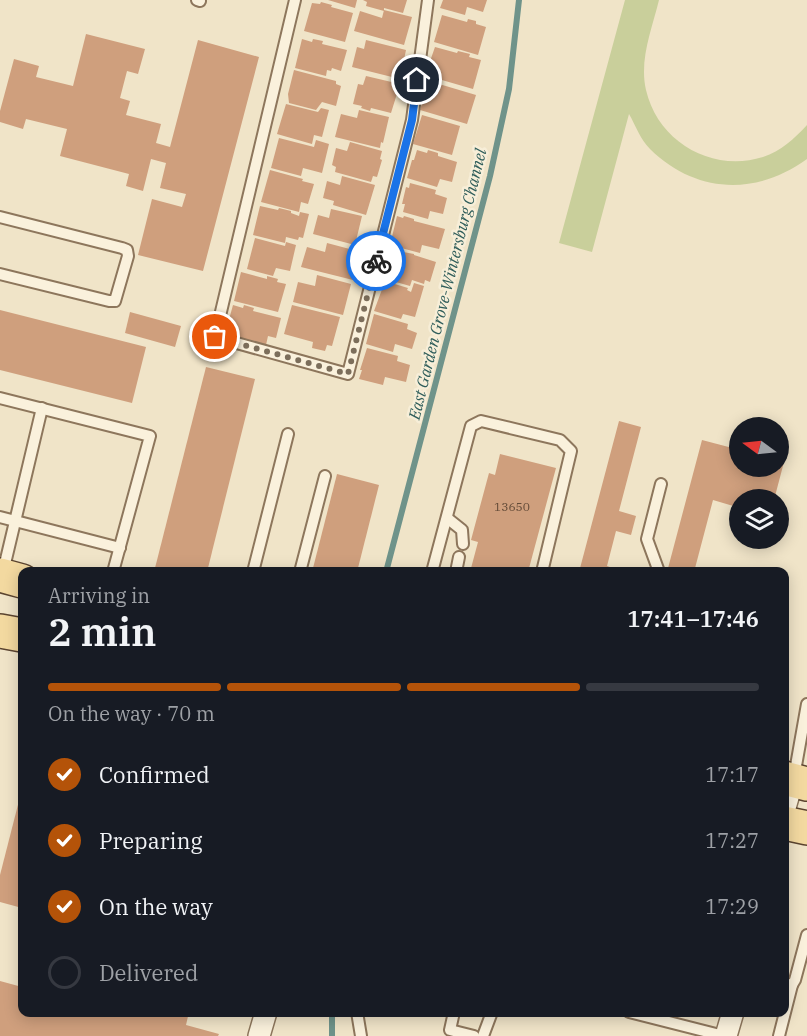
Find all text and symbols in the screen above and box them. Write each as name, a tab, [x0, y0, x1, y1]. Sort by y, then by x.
pin	[391, 54, 442, 105]
icon: home	[400, 63, 433, 96]
water label: East Garden Grove-Wintersburg Channel	[403, 146, 490, 422]
courier	[346, 231, 406, 291]
icon: bike	[360, 245, 393, 278]
pin	[189, 311, 240, 362]
icon: bag	[198, 320, 231, 353]
north arrow	[729, 417, 789, 477]
map controls	[729, 417, 789, 549]
button: layers	[729, 489, 789, 549]
house number: 13650	[494, 499, 530, 514]
text: Arriving in	[48, 582, 150, 609]
text: 17:41–17:46	[627, 604, 759, 633]
text: 2 min	[48, 606, 156, 657]
text: On the way · 70 m	[48, 700, 215, 727]
icon: check	[48, 758, 81, 791]
text: Confirmed	[99, 760, 210, 789]
text: 17:17	[705, 761, 759, 788]
icon: check	[48, 824, 81, 857]
text: Preparing	[99, 826, 203, 855]
text: 17:27	[705, 827, 759, 854]
icon: check	[48, 890, 81, 923]
text: On the way	[99, 892, 213, 921]
text: 17:29	[705, 893, 759, 920]
text: Delivered	[99, 958, 198, 987]

